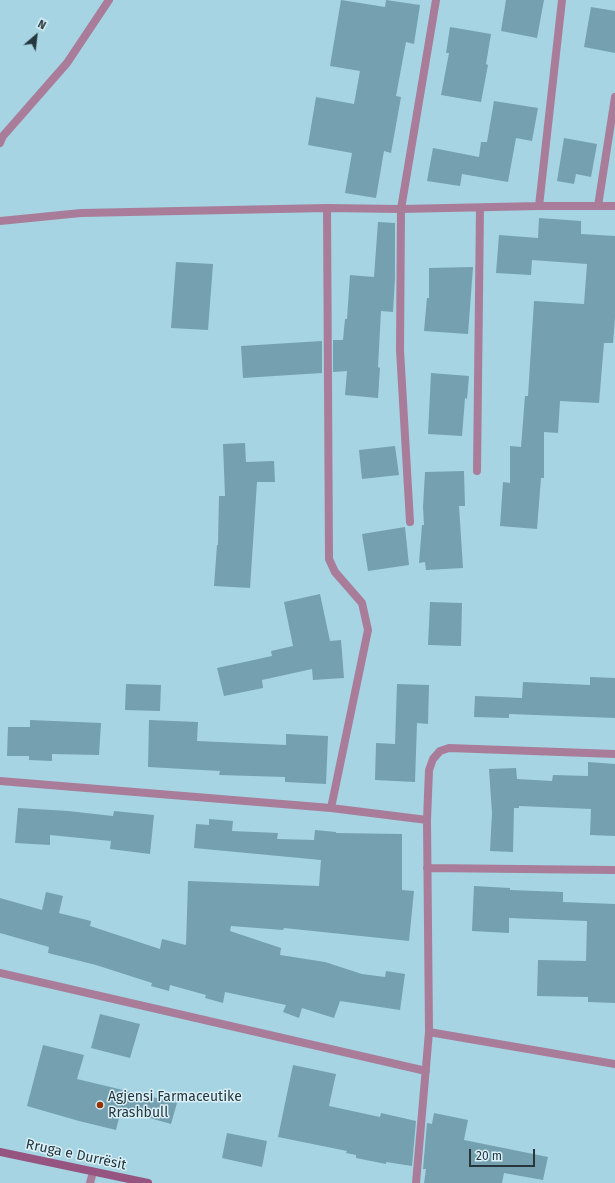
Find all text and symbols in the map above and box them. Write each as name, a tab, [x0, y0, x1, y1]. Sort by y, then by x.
north arrow	[16, 16, 56, 56]
text: N	[36, 18, 48, 32]
place label: Agjensi Farmaceutike Rrashbull	[108, 1089, 242, 1122]
marker: Agjensi Farmaceutike Rrashbull	[95, 1100, 105, 1110]
street label: Rruga e Durrësit	[24, 1136, 128, 1174]
scale bar	[471, 1141, 537, 1167]
text: 20 m	[476, 1149, 502, 1163]

